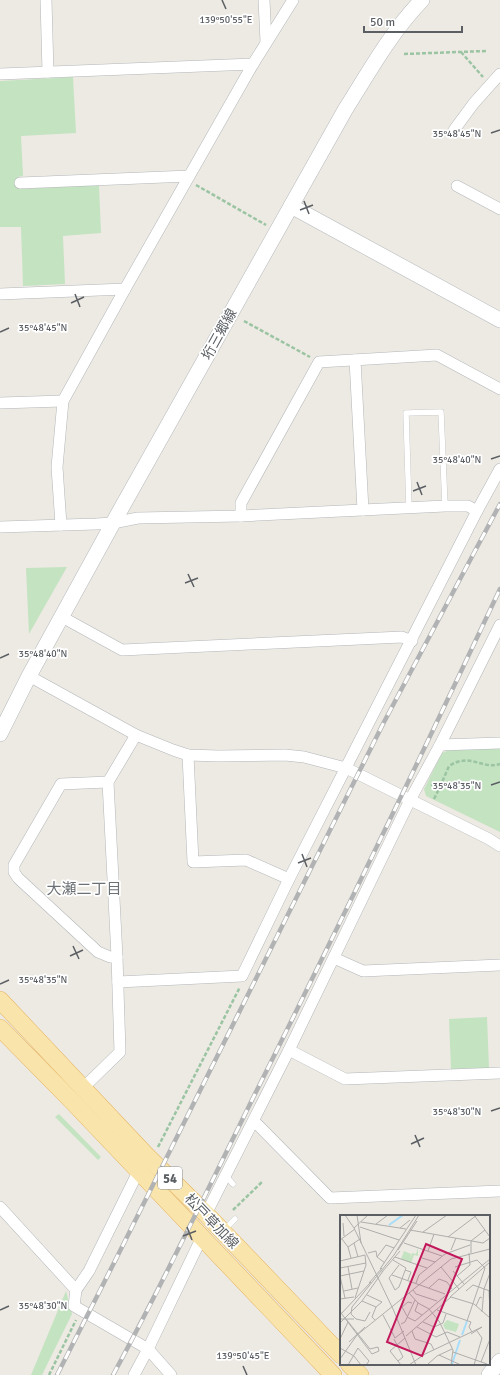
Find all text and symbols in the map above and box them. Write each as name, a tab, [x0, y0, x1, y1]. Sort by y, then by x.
scale bar	[364, 8, 462, 34]
text: 139°50'55"E	[199, 14, 253, 26]
text: 50 m	[370, 15, 395, 30]
text: 35°48'45"N	[433, 128, 481, 140]
street label: 垳三郷線	[198, 306, 240, 363]
text: 35°48'45"N	[19, 322, 67, 334]
text: 35°48'40"N	[433, 454, 481, 466]
text: 35°48'40"N	[19, 648, 67, 660]
text: 35°48'35"N	[433, 780, 481, 792]
district label: 大瀬二丁目	[46, 880, 122, 898]
text: 35°48'35"N	[19, 974, 67, 986]
text: 35°48'30"N	[433, 1106, 481, 1118]
road number: 54	[158, 1167, 182, 1189]
street label: 松戸草加線	[181, 1190, 242, 1252]
inset map	[340, 1215, 490, 1365]
text: 35°48'30"N	[19, 1300, 67, 1312]
text: 139°50'45"E	[216, 1350, 270, 1362]

